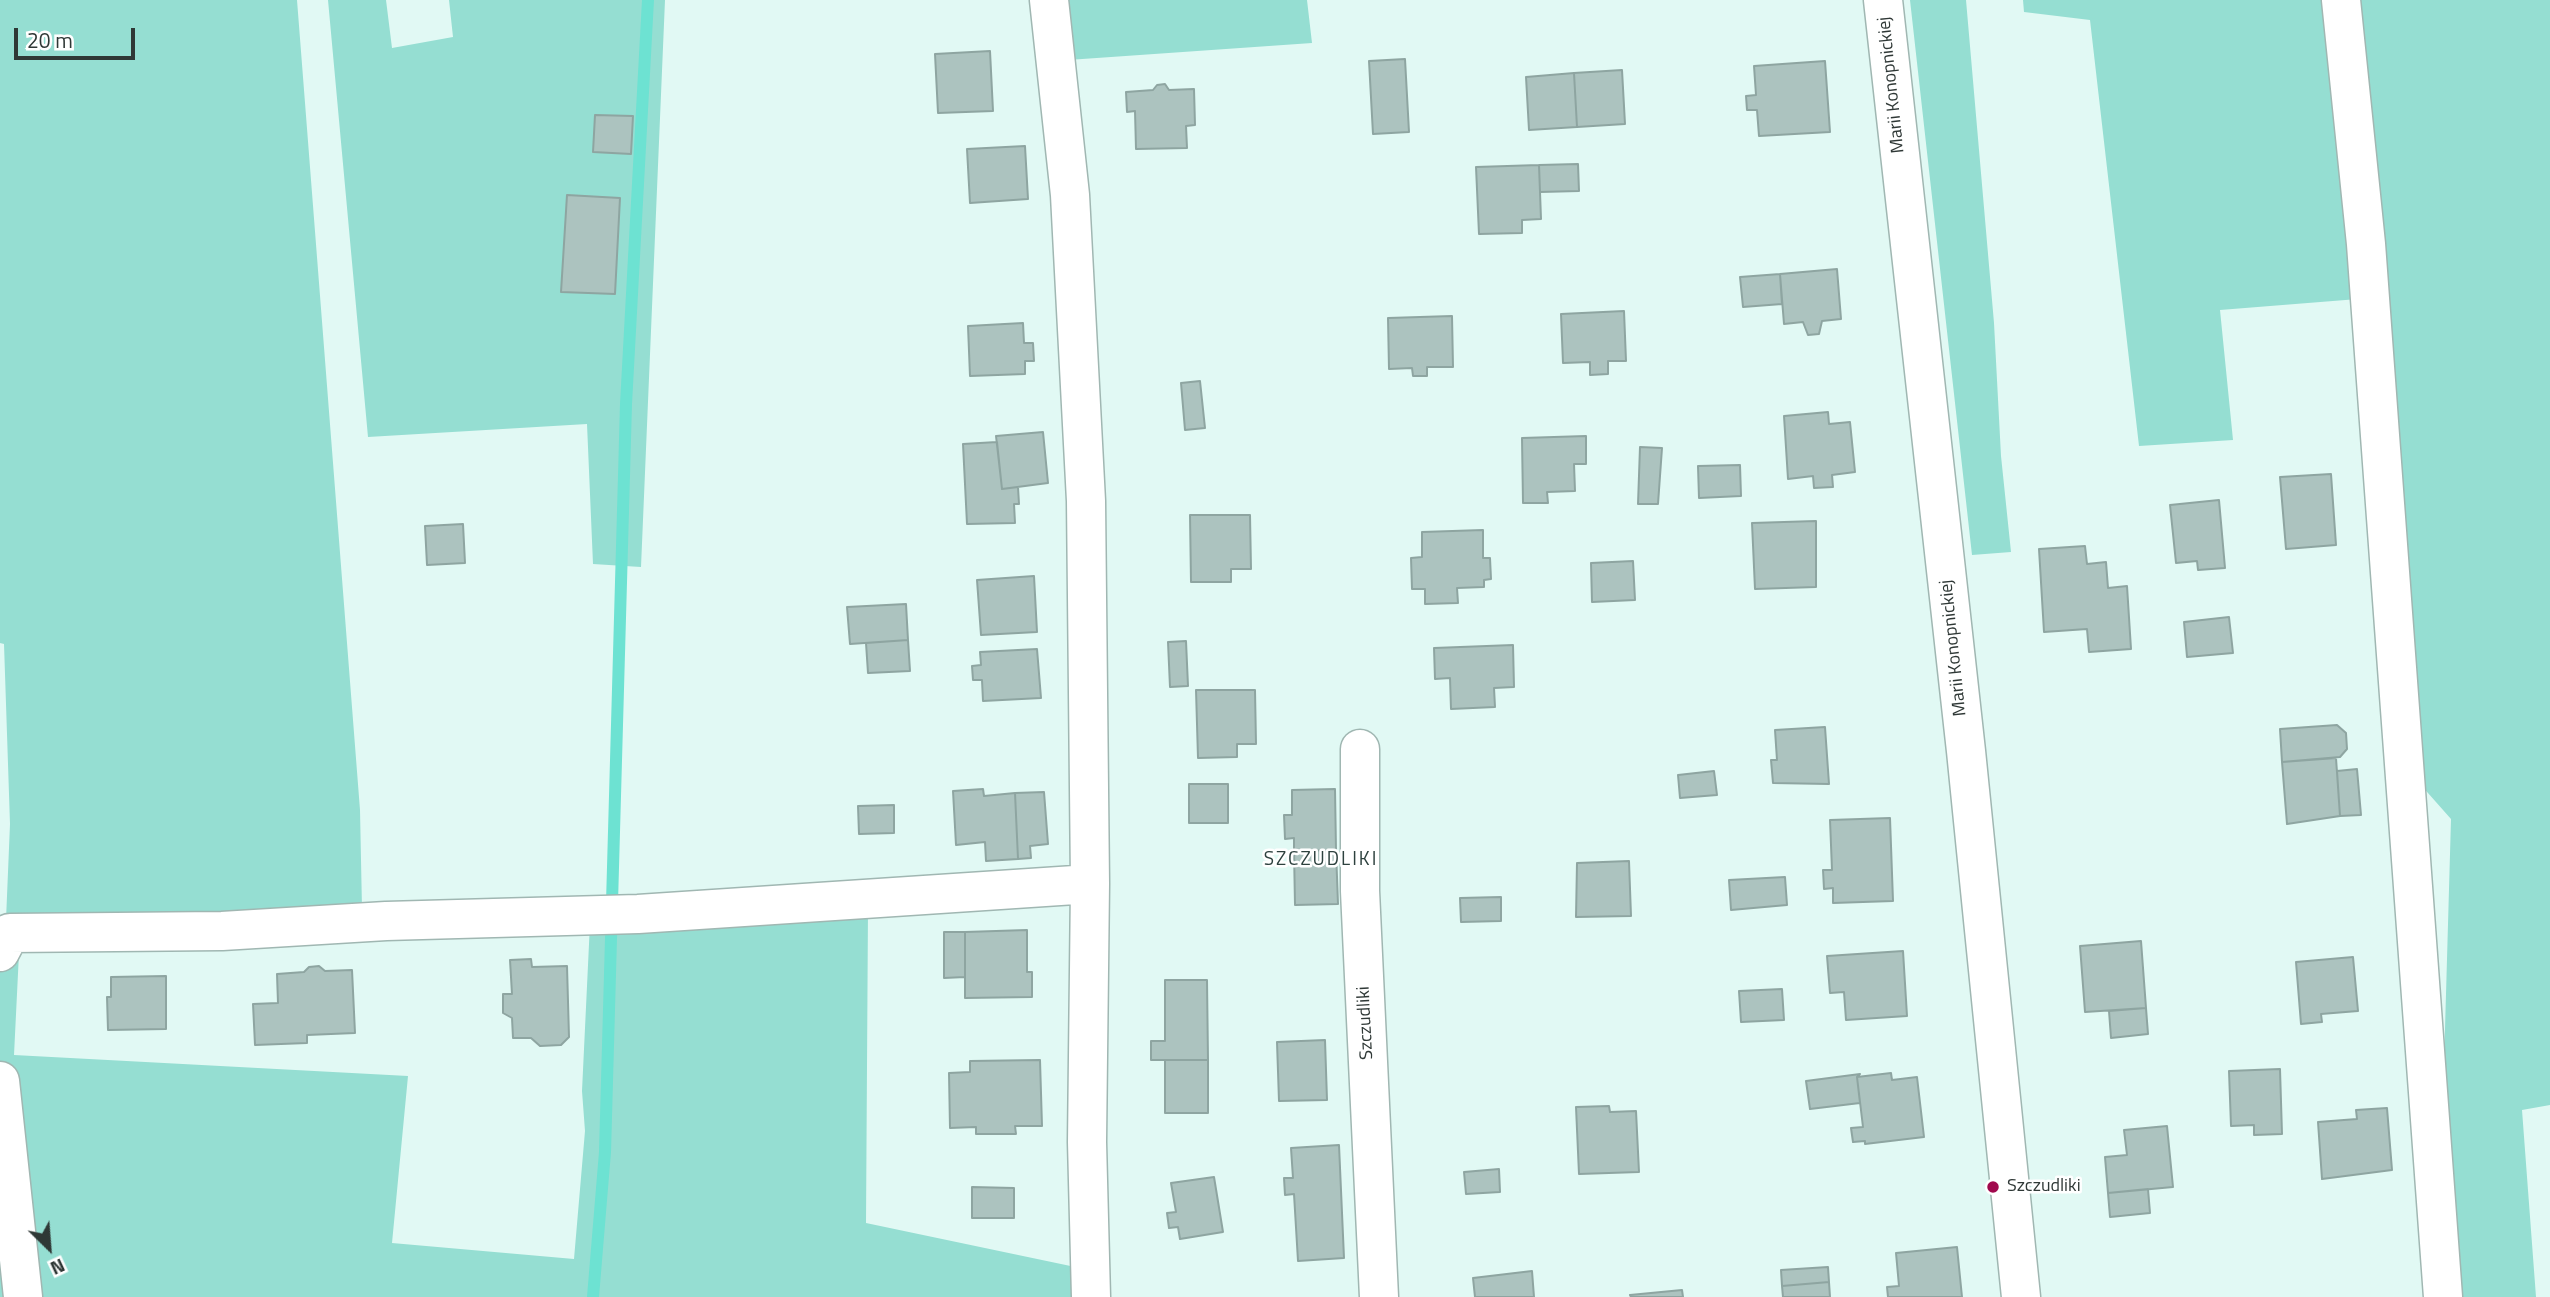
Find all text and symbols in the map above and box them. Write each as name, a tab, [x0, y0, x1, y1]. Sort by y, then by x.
scale bar	[18, 14, 138, 58]
street label: Marii Konopnickiej	[1874, 16, 1910, 154]
text: 20 m	[27, 24, 73, 56]
street label: Marii Konopnickiej	[1936, 579, 1972, 717]
district label: SZCZUDLIKI	[1265, 849, 1377, 871]
street label: Szczudliki	[1353, 986, 1379, 1060]
place label: Szczudliki	[2007, 1176, 2081, 1198]
marker: Szczudliki	[1985, 1179, 2001, 1195]
north arrow	[14, 1213, 84, 1283]
text: N	[46, 1252, 70, 1283]

